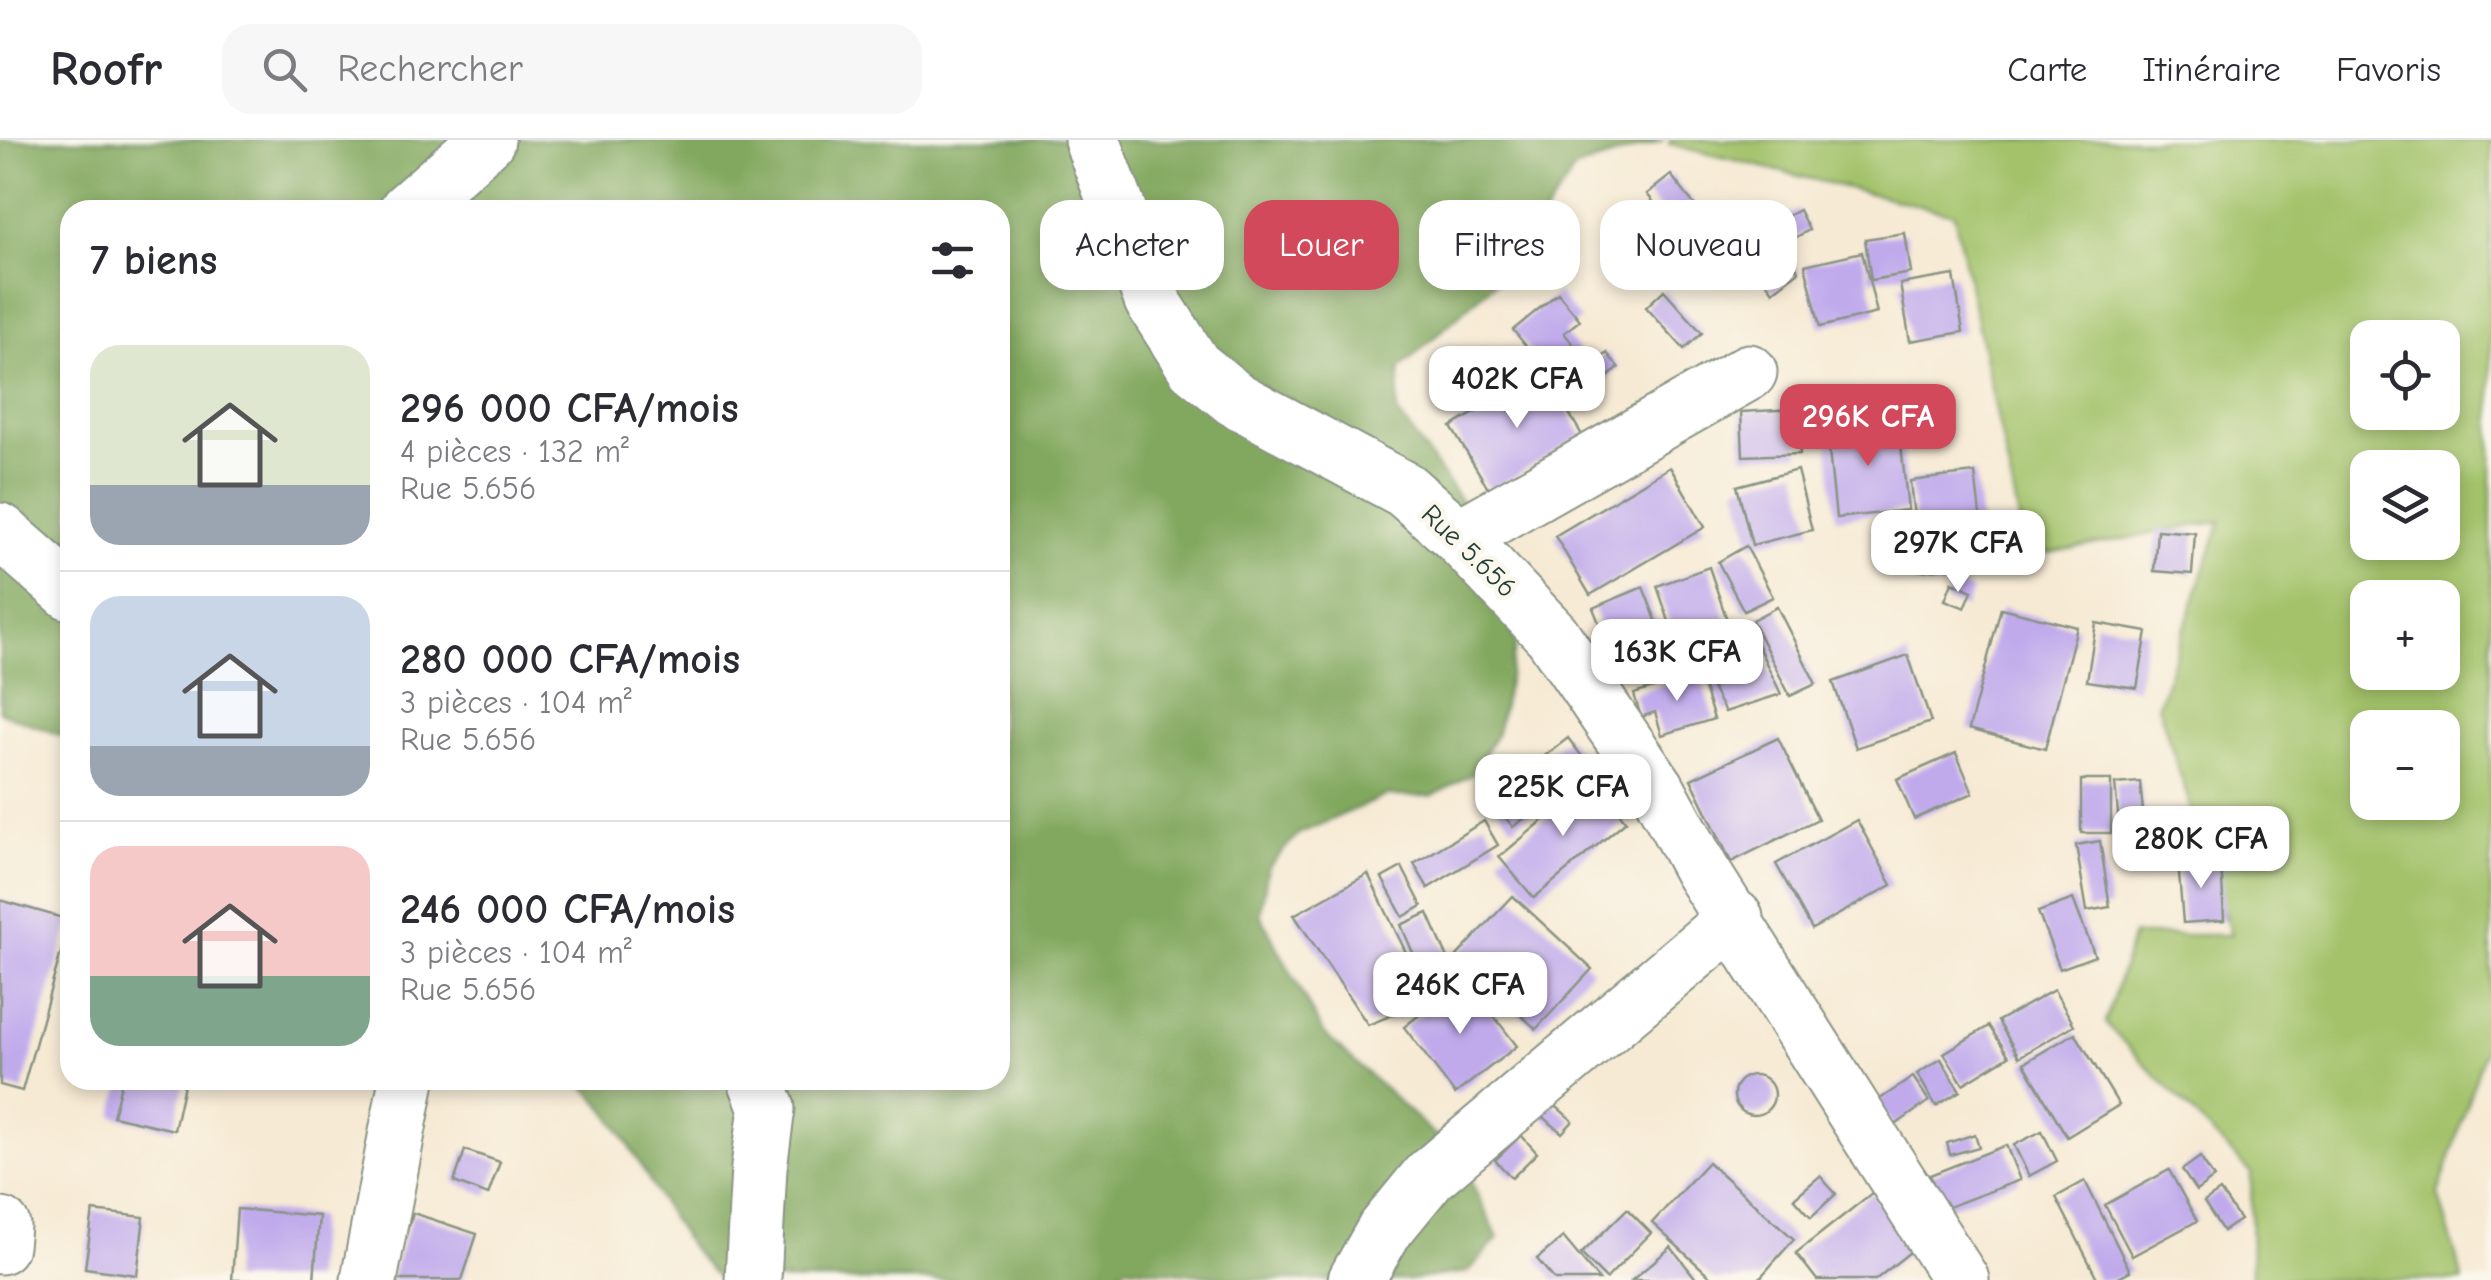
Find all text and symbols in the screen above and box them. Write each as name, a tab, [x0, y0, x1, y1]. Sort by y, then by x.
search box	[222, 24, 922, 114]
text: Roofr	[50, 42, 162, 97]
icon: search	[257, 42, 312, 97]
text: Rechercher	[337, 47, 523, 91]
text: Carte	[2007, 49, 2087, 90]
text: Itinéraire	[2142, 49, 2281, 90]
text: Favoris	[2336, 49, 2441, 90]
chip: Acheter	[1040, 200, 1224, 290]
chip: Louer	[1244, 200, 1399, 290]
chip: Filtres	[1419, 200, 1580, 290]
chip: Nouveau	[1600, 200, 1797, 290]
icon: filters	[925, 233, 980, 288]
text: 7 biens	[90, 236, 217, 285]
map controls	[2350, 320, 2460, 820]
button: locate	[2350, 320, 2460, 430]
pin: 402K CFA	[1414, 346, 1620, 431]
text: 402K CFA	[1451, 360, 1583, 397]
text: 296 000 CFA/mois	[400, 384, 739, 433]
pin: 296K CFA	[1765, 384, 1971, 469]
icon: home	[170, 385, 290, 505]
text: 296K CFA	[1802, 398, 1934, 435]
text: 4 pièces · 132 m²	[400, 433, 629, 470]
button: layers	[2350, 450, 2460, 560]
text: Rue 5.656	[400, 470, 536, 507]
street label: Rue 5.656	[1415, 498, 1523, 604]
pin: 297K CFA	[1855, 510, 2061, 595]
text: 297K CFA	[1893, 524, 2023, 561]
button: +	[2350, 580, 2460, 690]
pin: 163K CFA	[1574, 619, 1780, 704]
text: 163K CFA	[1613, 633, 1741, 670]
text: 280 000 CFA/mois	[400, 635, 740, 684]
icon: home	[170, 636, 290, 756]
text: 3 pièces · 104 m²	[400, 684, 632, 721]
button: −	[2350, 710, 2460, 820]
text: Rue 5.656	[400, 721, 536, 758]
pin: 225K CFA	[1460, 754, 1666, 839]
text: 225K CFA	[1497, 768, 1629, 805]
pin: 280K CFA	[2098, 806, 2304, 891]
text: 280K CFA	[2134, 820, 2268, 857]
text: 246 000 CFA/mois	[400, 885, 735, 934]
icon: home	[170, 886, 290, 1006]
text: 3 pièces · 104 m²	[400, 934, 632, 971]
pin: 246K CFA	[1357, 952, 1563, 1037]
text: 246K CFA	[1395, 966, 1525, 1003]
text: Rue 5.656	[400, 971, 536, 1008]

